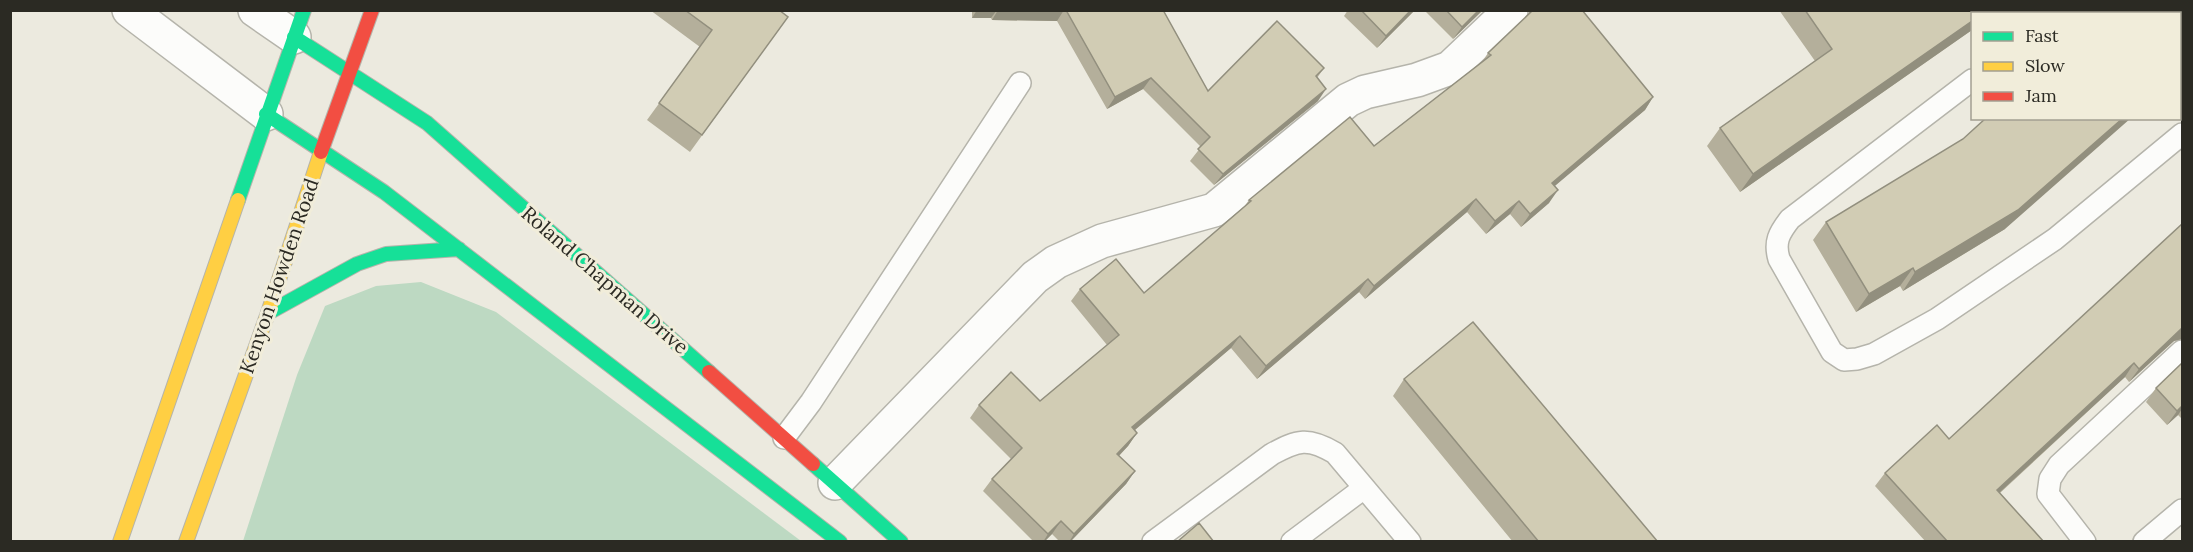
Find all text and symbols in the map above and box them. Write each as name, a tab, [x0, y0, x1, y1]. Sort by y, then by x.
legend	[1971, 12, 2181, 120]
text: Fast	[2025, 24, 2059, 47]
text: Slow	[2025, 54, 2065, 77]
text: Jam	[2024, 84, 2057, 107]
street label: Kenyon Howden Road	[233, 175, 324, 377]
street label: Roland Chapman Drive	[517, 200, 694, 359]

